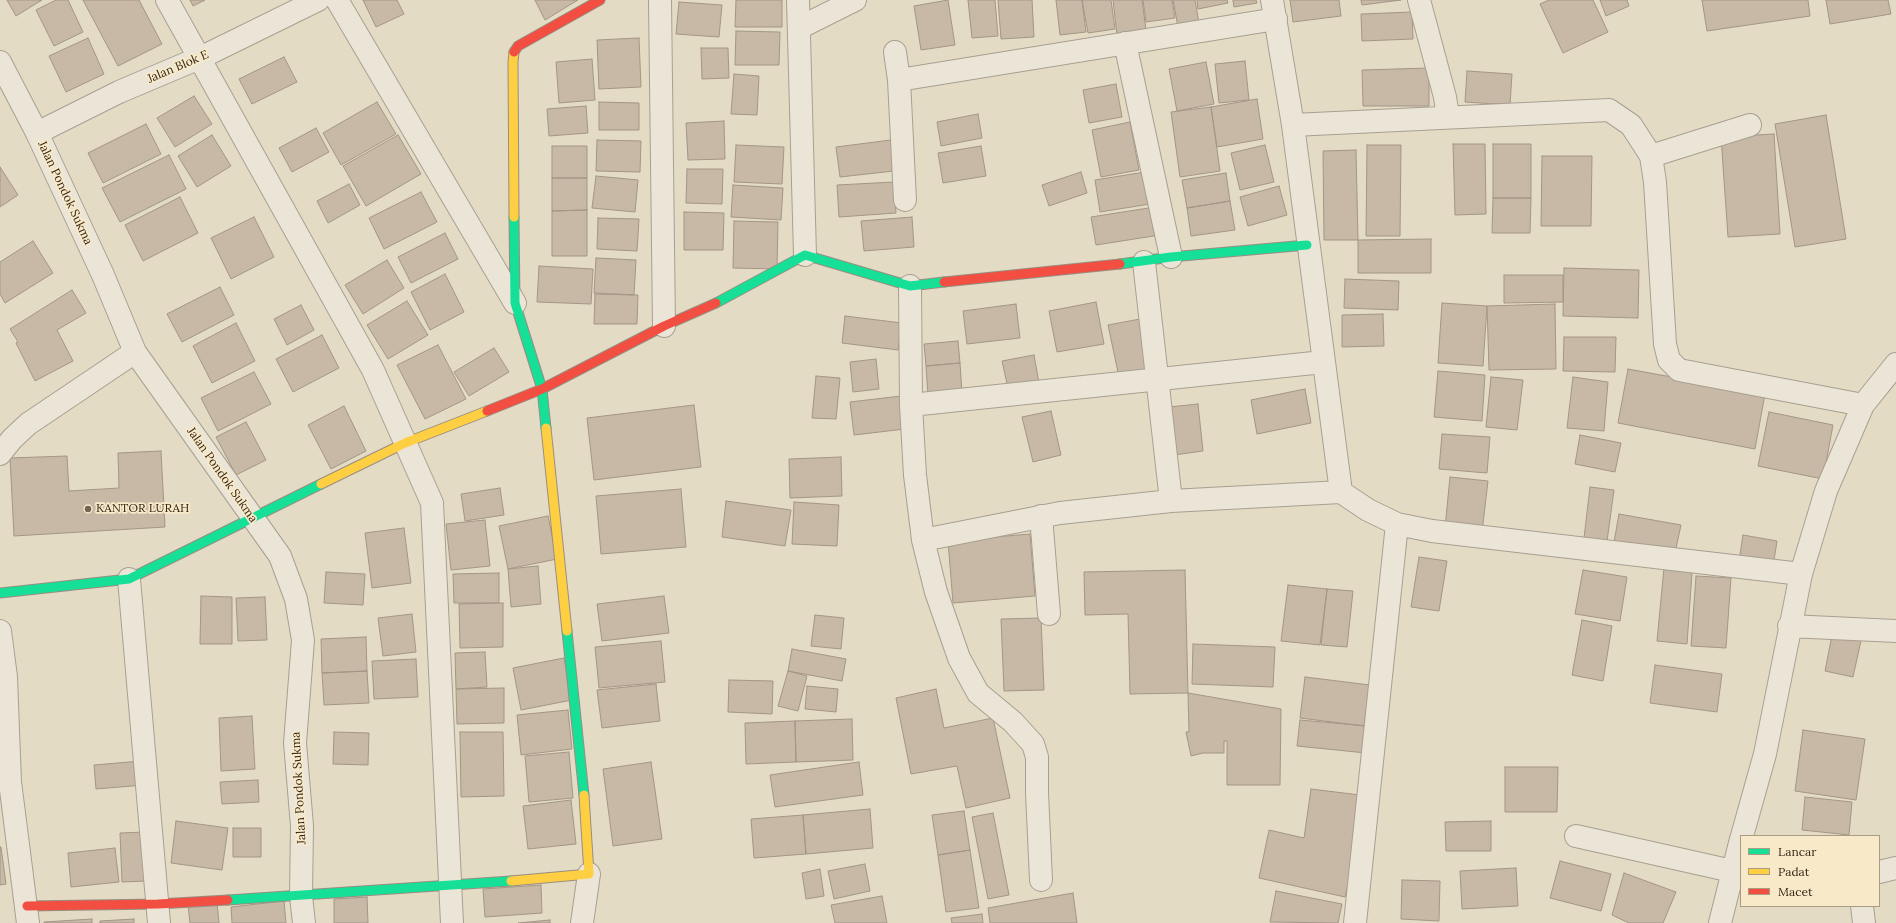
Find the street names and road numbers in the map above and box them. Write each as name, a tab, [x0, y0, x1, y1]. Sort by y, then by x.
street label: Jalan Blok E	[145, 48, 211, 86]
street label: Jalan Pondok Sukma	[35, 139, 95, 247]
street label: Jalan Pondok Sukma	[184, 425, 260, 525]
street label: Jalan Pondok Sukma	[289, 731, 309, 845]

